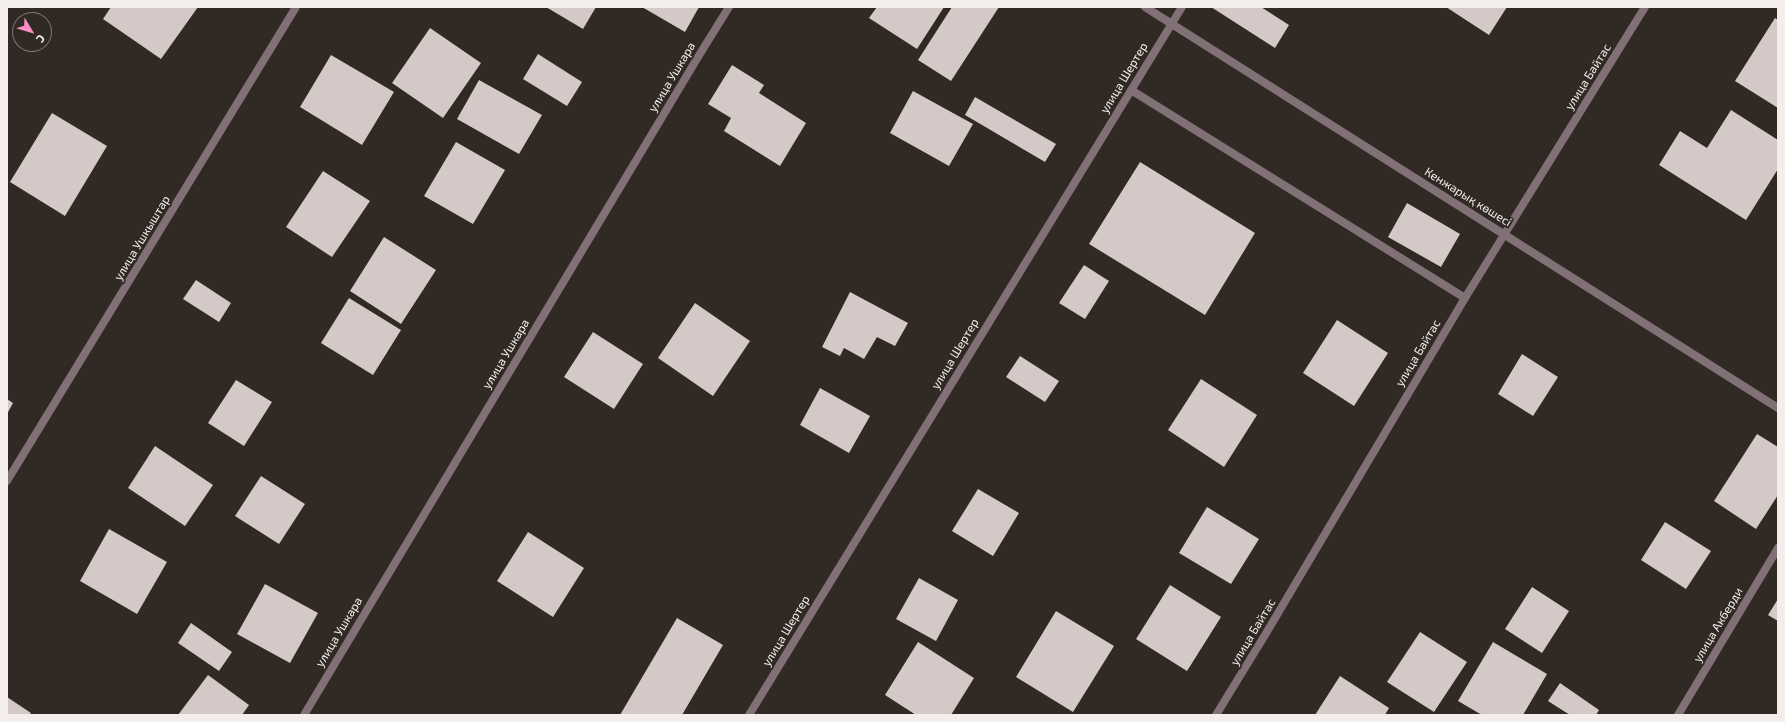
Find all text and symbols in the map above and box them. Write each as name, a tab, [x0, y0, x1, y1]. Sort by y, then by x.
north arrow	[12, 12, 52, 52]
text: С	[34, 33, 48, 46]
street label: улица Ушкара	[645, 39, 699, 115]
street label: улица Шертер	[1097, 40, 1151, 116]
street label: улица Байтас	[1562, 41, 1614, 113]
street label: Кенжарық көшесі	[1422, 164, 1514, 230]
street label: улица Ушкыштар	[111, 193, 173, 283]
street label: улица Ушкара	[479, 316, 533, 392]
street label: улица Шертер	[928, 316, 982, 392]
street label: улица Байтас	[1392, 317, 1444, 389]
street label: улица Акберди	[1690, 585, 1746, 665]
street label: улица Шертер	[759, 593, 813, 669]
street label: улица Ушкара	[312, 594, 366, 670]
street label: улица Байтас	[1227, 596, 1279, 668]

